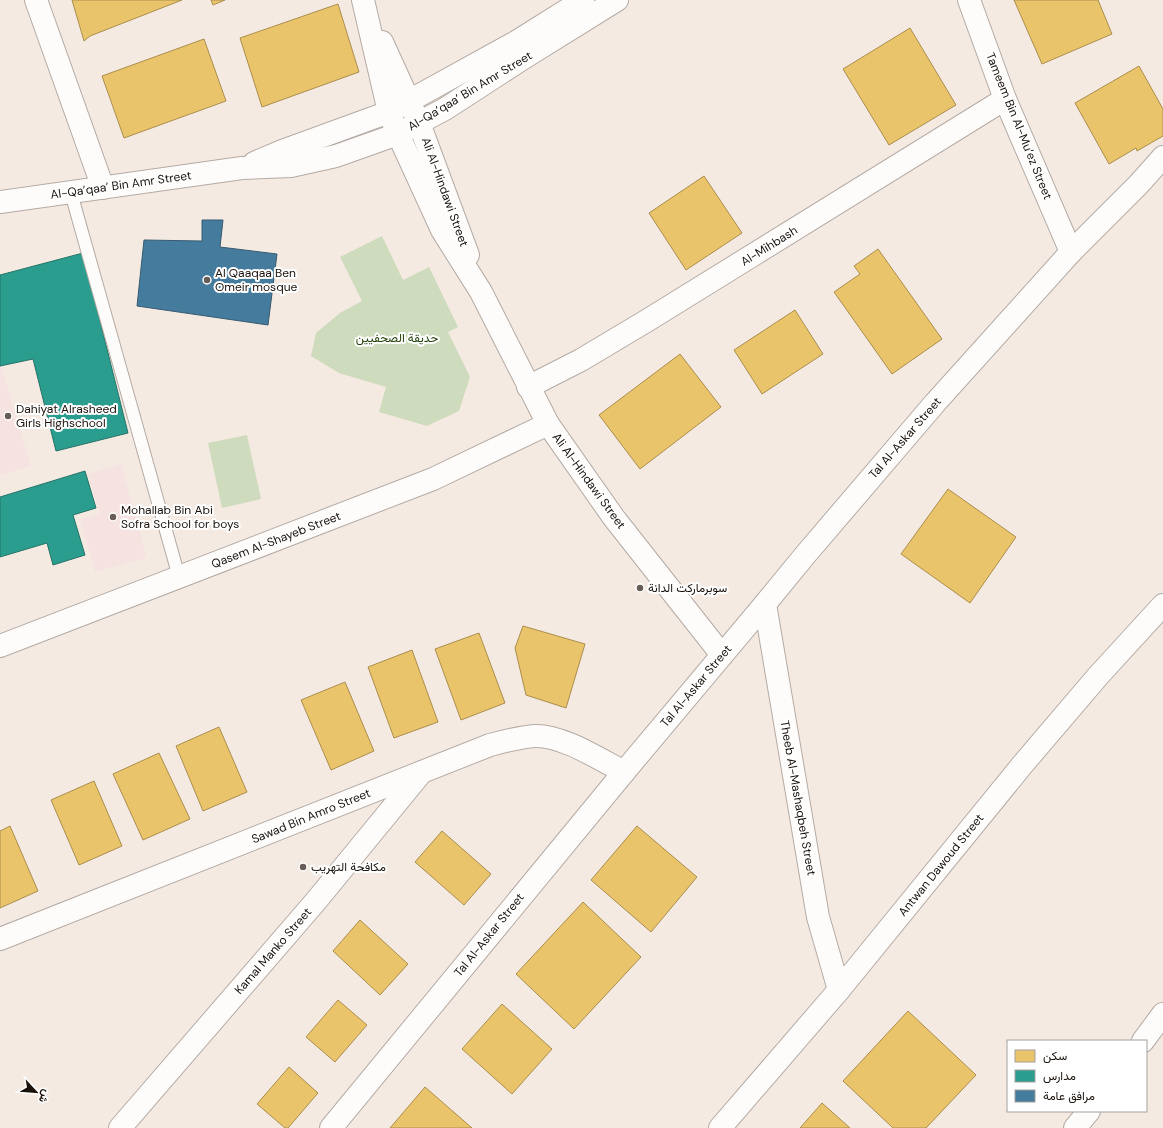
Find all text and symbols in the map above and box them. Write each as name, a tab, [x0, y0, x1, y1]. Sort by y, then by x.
street label: Al-Qa’qaa’ Bin Amr Street	[405, 47, 535, 134]
street label: Tameem Bin Al-Mu’ez Street	[982, 50, 1056, 202]
street label: Ali Al-Hindawi Street	[418, 135, 472, 249]
street label: Al-Qa’qaa’ Bin Amr Street	[49, 167, 193, 203]
street label: Al-Mihbash	[738, 222, 800, 270]
place label: Al Qaaqaa Ben Omeir mosque	[215, 265, 298, 295]
marker: Al Qaaqaa Ben Omeir mosque	[202, 275, 212, 285]
park label: حديقة الصحفيين	[356, 330, 438, 346]
street label: Tal Al-Askar Street	[865, 394, 945, 482]
place label: Dahiyat Alrasheed Girls Highschool	[16, 401, 117, 431]
marker: Dahiyat Alrasheed Girls Highschool	[3, 411, 13, 421]
street label: Ali Al-Hindawi Street	[549, 430, 629, 532]
place label: Mohallab Bin Abi Sofra School for boys	[121, 502, 239, 532]
street label: Qasem Al-Shayeb Street	[209, 508, 343, 572]
marker: Mohallab Bin Abi Sofra School for boys	[108, 512, 118, 522]
place label: سوبرماركت الدانة	[648, 580, 727, 596]
marker: سوبرماركت الدانة	[635, 583, 645, 593]
street label: Tal Al-Askar Street	[657, 641, 735, 731]
street label: Theeb Al-Mashaqbeh Street	[776, 719, 820, 877]
street label: Sawad Bin Amro Street	[249, 785, 373, 847]
street label: Antwan Dawoud Street	[895, 810, 987, 920]
place label: مكافحة التهريب	[311, 859, 386, 875]
marker: مكافحة التهريب	[298, 862, 308, 872]
street label: Tal Al-Askar Street	[450, 890, 528, 980]
street label: Kamal Manko Street	[231, 904, 315, 998]
legend	[1007, 1040, 1147, 1112]
text: سكن	[1043, 1048, 1067, 1064]
text: مدارس	[1043, 1068, 1076, 1084]
north arrow	[16, 1072, 56, 1112]
text: ش	[36, 1087, 54, 1105]
text: مرافق عامة	[1043, 1088, 1095, 1104]

